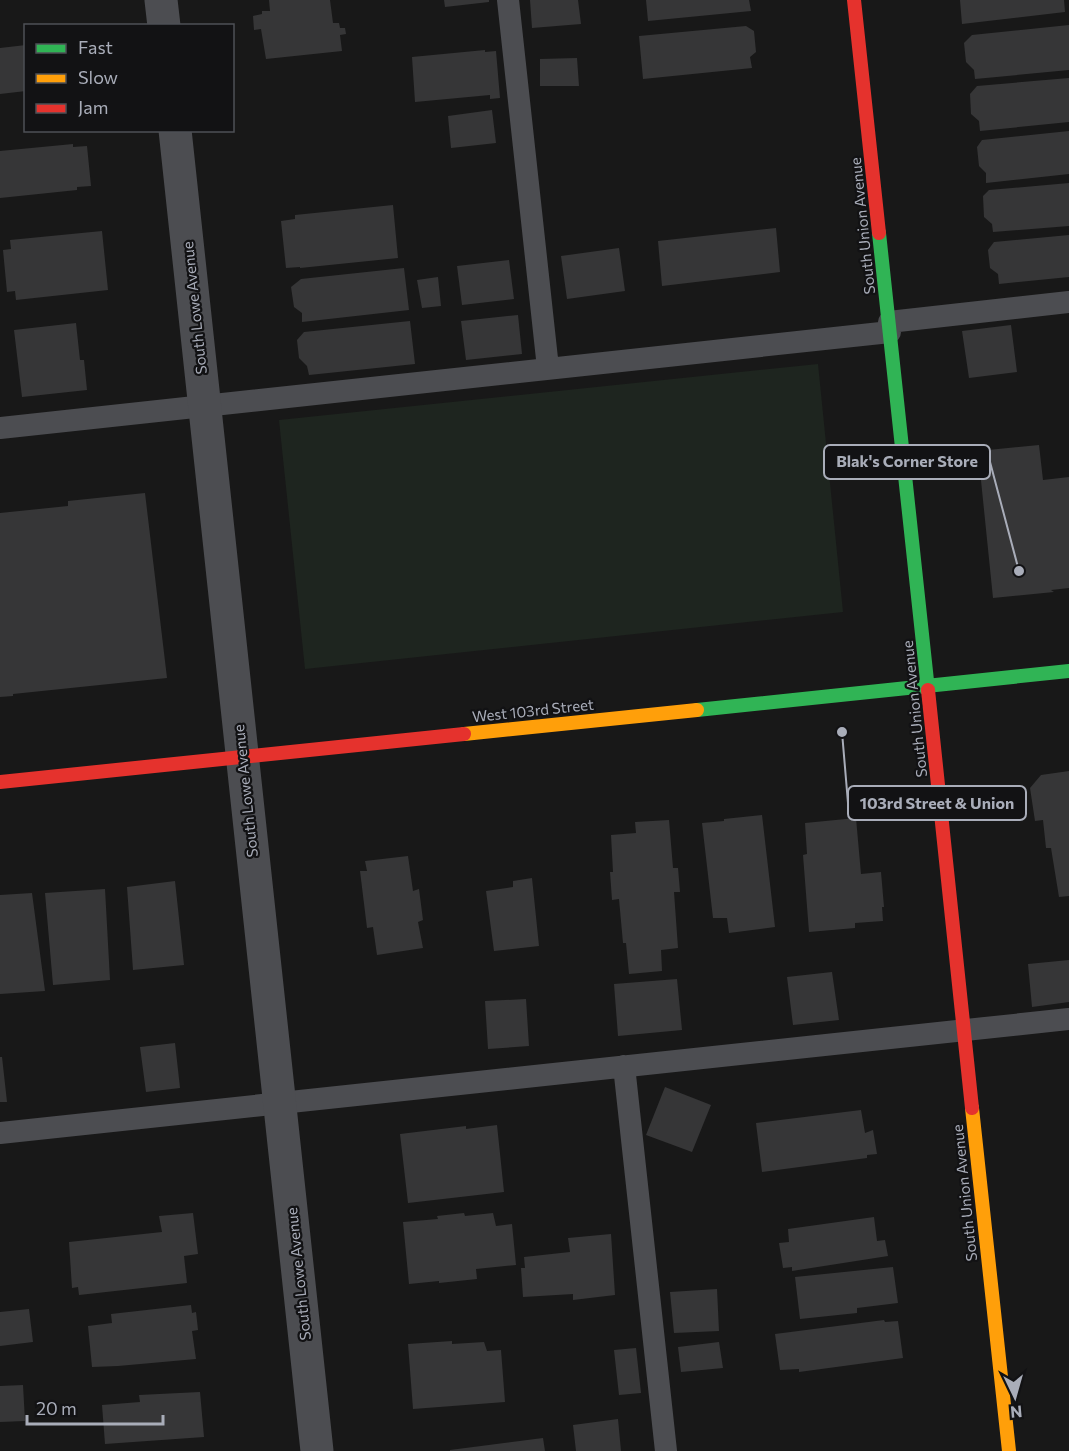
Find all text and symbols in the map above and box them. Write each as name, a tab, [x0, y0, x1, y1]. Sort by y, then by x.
legend	[24, 24, 234, 132]
text: Fast	[78, 36, 113, 58]
text: Slow	[78, 66, 118, 88]
text: Jam	[78, 96, 108, 118]
street label: South Union Avenue	[846, 157, 878, 295]
street label: South Lowe Avenue	[178, 241, 210, 375]
callout: Blak's Corner Store	[824, 445, 990, 479]
text: Blak's Corner Store	[836, 451, 978, 470]
street label: South Union Avenue	[898, 640, 930, 778]
street label: West 103rd Street	[471, 695, 595, 725]
street label: South Lowe Avenue	[229, 724, 261, 858]
callout: 103rd Street & Union	[848, 786, 1026, 820]
text: 103rd Street & Union	[860, 793, 1014, 812]
street label: South Union Avenue	[948, 1124, 980, 1262]
street label: South Lowe Avenue	[282, 1207, 314, 1341]
north arrow	[985, 1367, 1045, 1427]
scale bar	[27, 1388, 164, 1426]
text: 20 m	[36, 1397, 77, 1419]
text: N	[1010, 1402, 1023, 1422]

